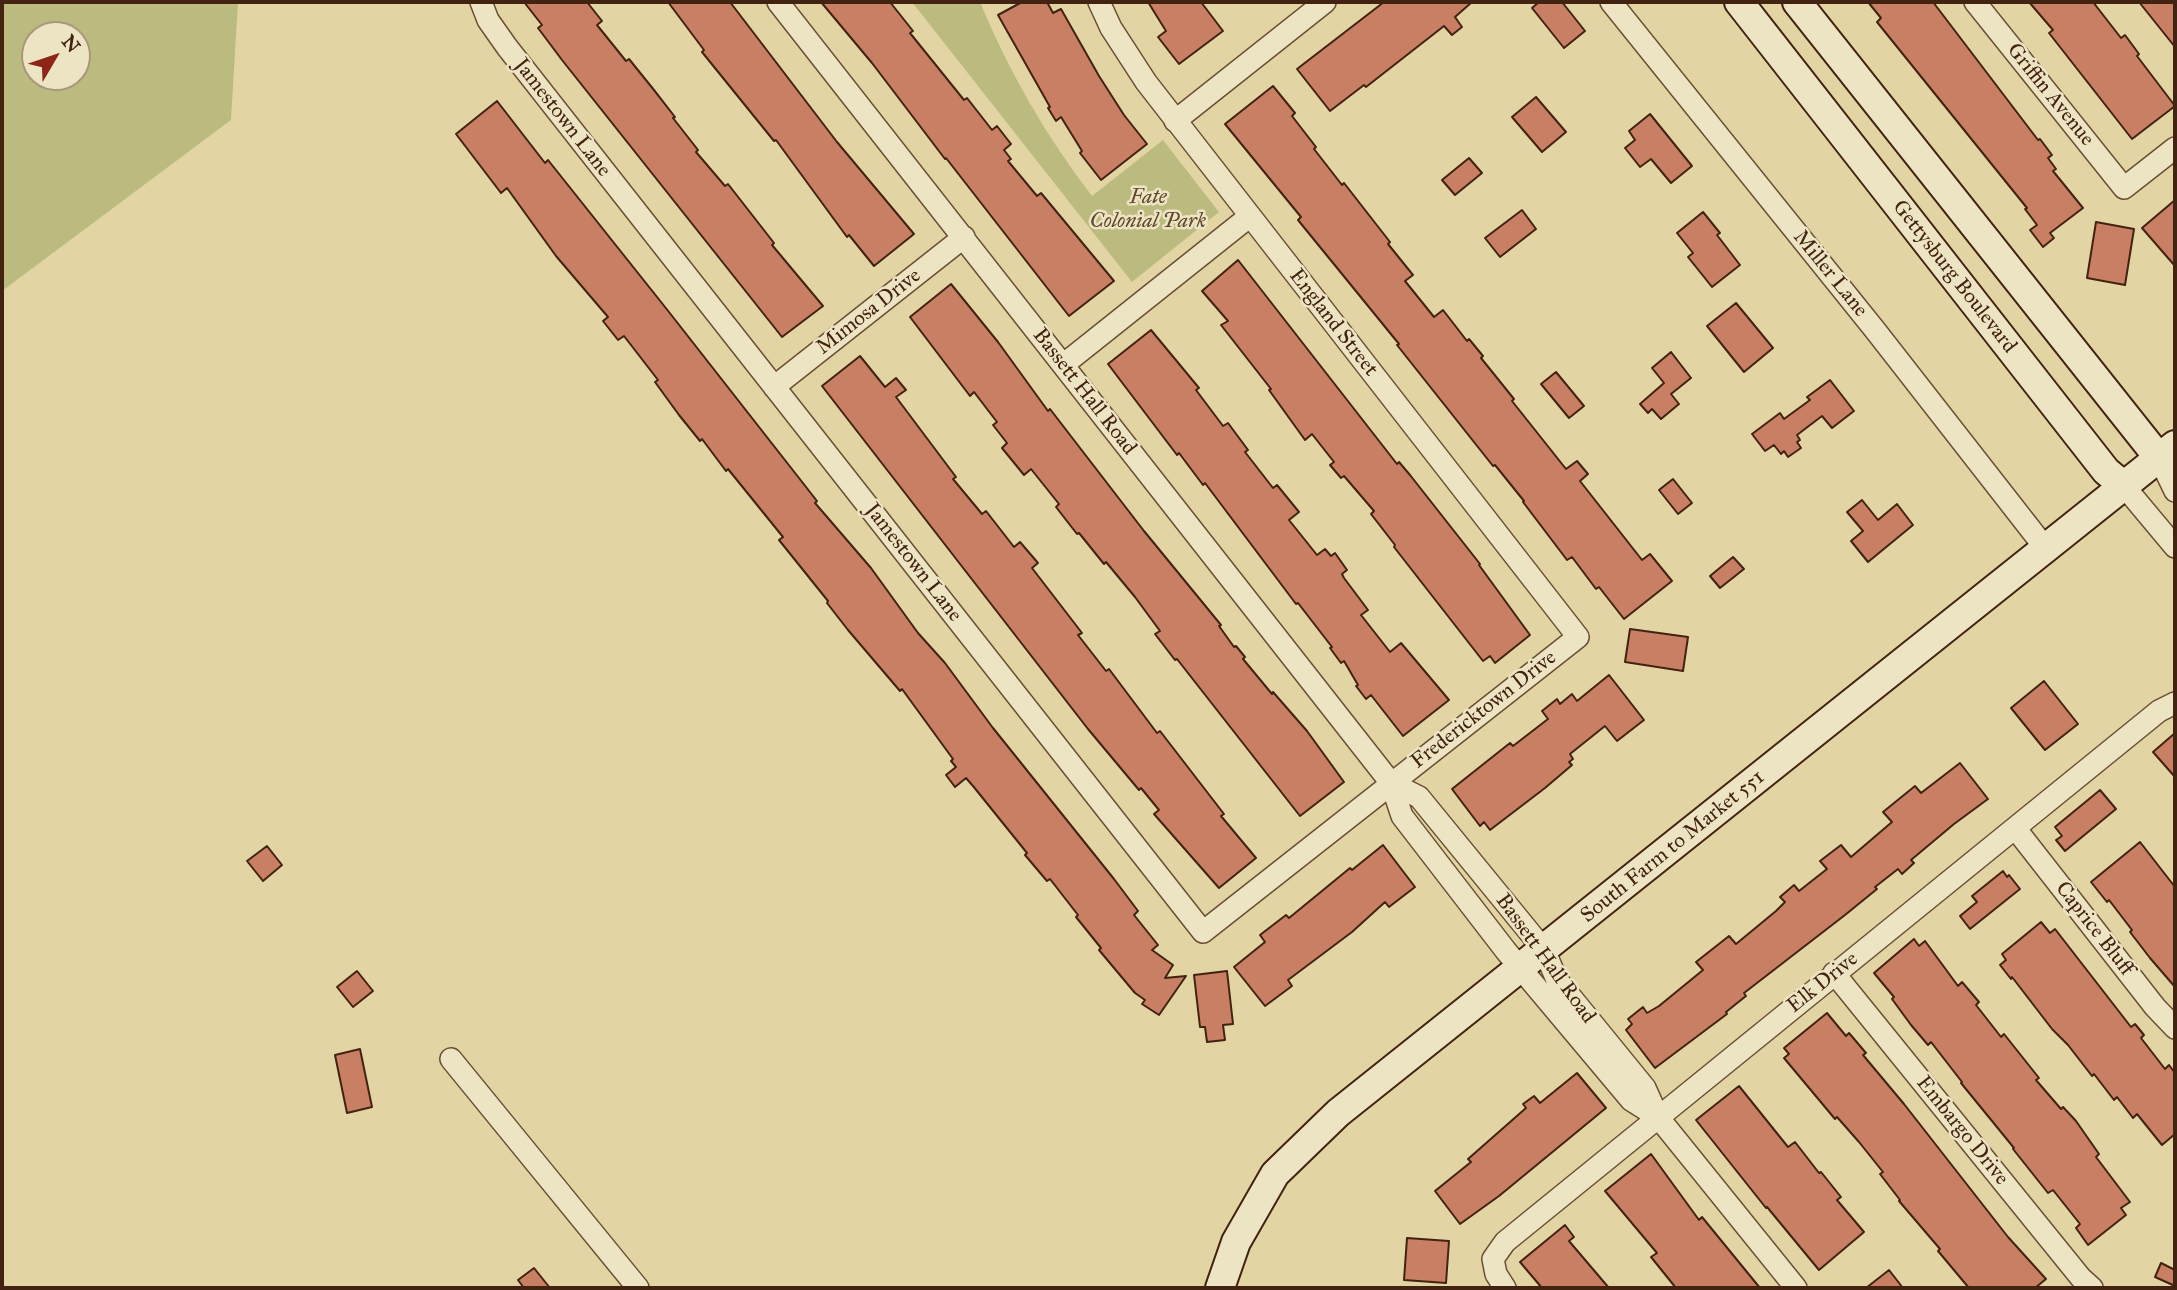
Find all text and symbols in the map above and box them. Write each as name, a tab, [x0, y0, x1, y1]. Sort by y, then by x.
north arrow	[21, 21, 91, 91]
text: N	[57, 30, 85, 57]
street label: Griffin Avenue	[2001, 39, 2099, 151]
street label: Jamestown Lane	[508, 54, 616, 182]
park label: Fate Colonial Park	[1090, 185, 1206, 235]
street label: Gettysburg Boulevard	[1886, 195, 2022, 359]
street label: Miller Lane	[1787, 226, 1873, 322]
street label: Mimosa Drive	[812, 263, 926, 361]
street label: England Street	[1283, 264, 1383, 382]
street label: Bassett Hall Road	[1027, 324, 1141, 460]
street label: Jamestown Lane	[859, 499, 967, 627]
street label: Fredericktown Drive	[1406, 645, 1562, 775]
street label: South Farm to Market 551	[1576, 765, 1770, 929]
street label: Caprice Bluff	[2049, 877, 2139, 981]
street label: Bassett Hall Road	[1490, 889, 1600, 1029]
street label: Elk Drive	[1783, 947, 1863, 1019]
street label: Embargo Drive	[1910, 1071, 2014, 1191]

